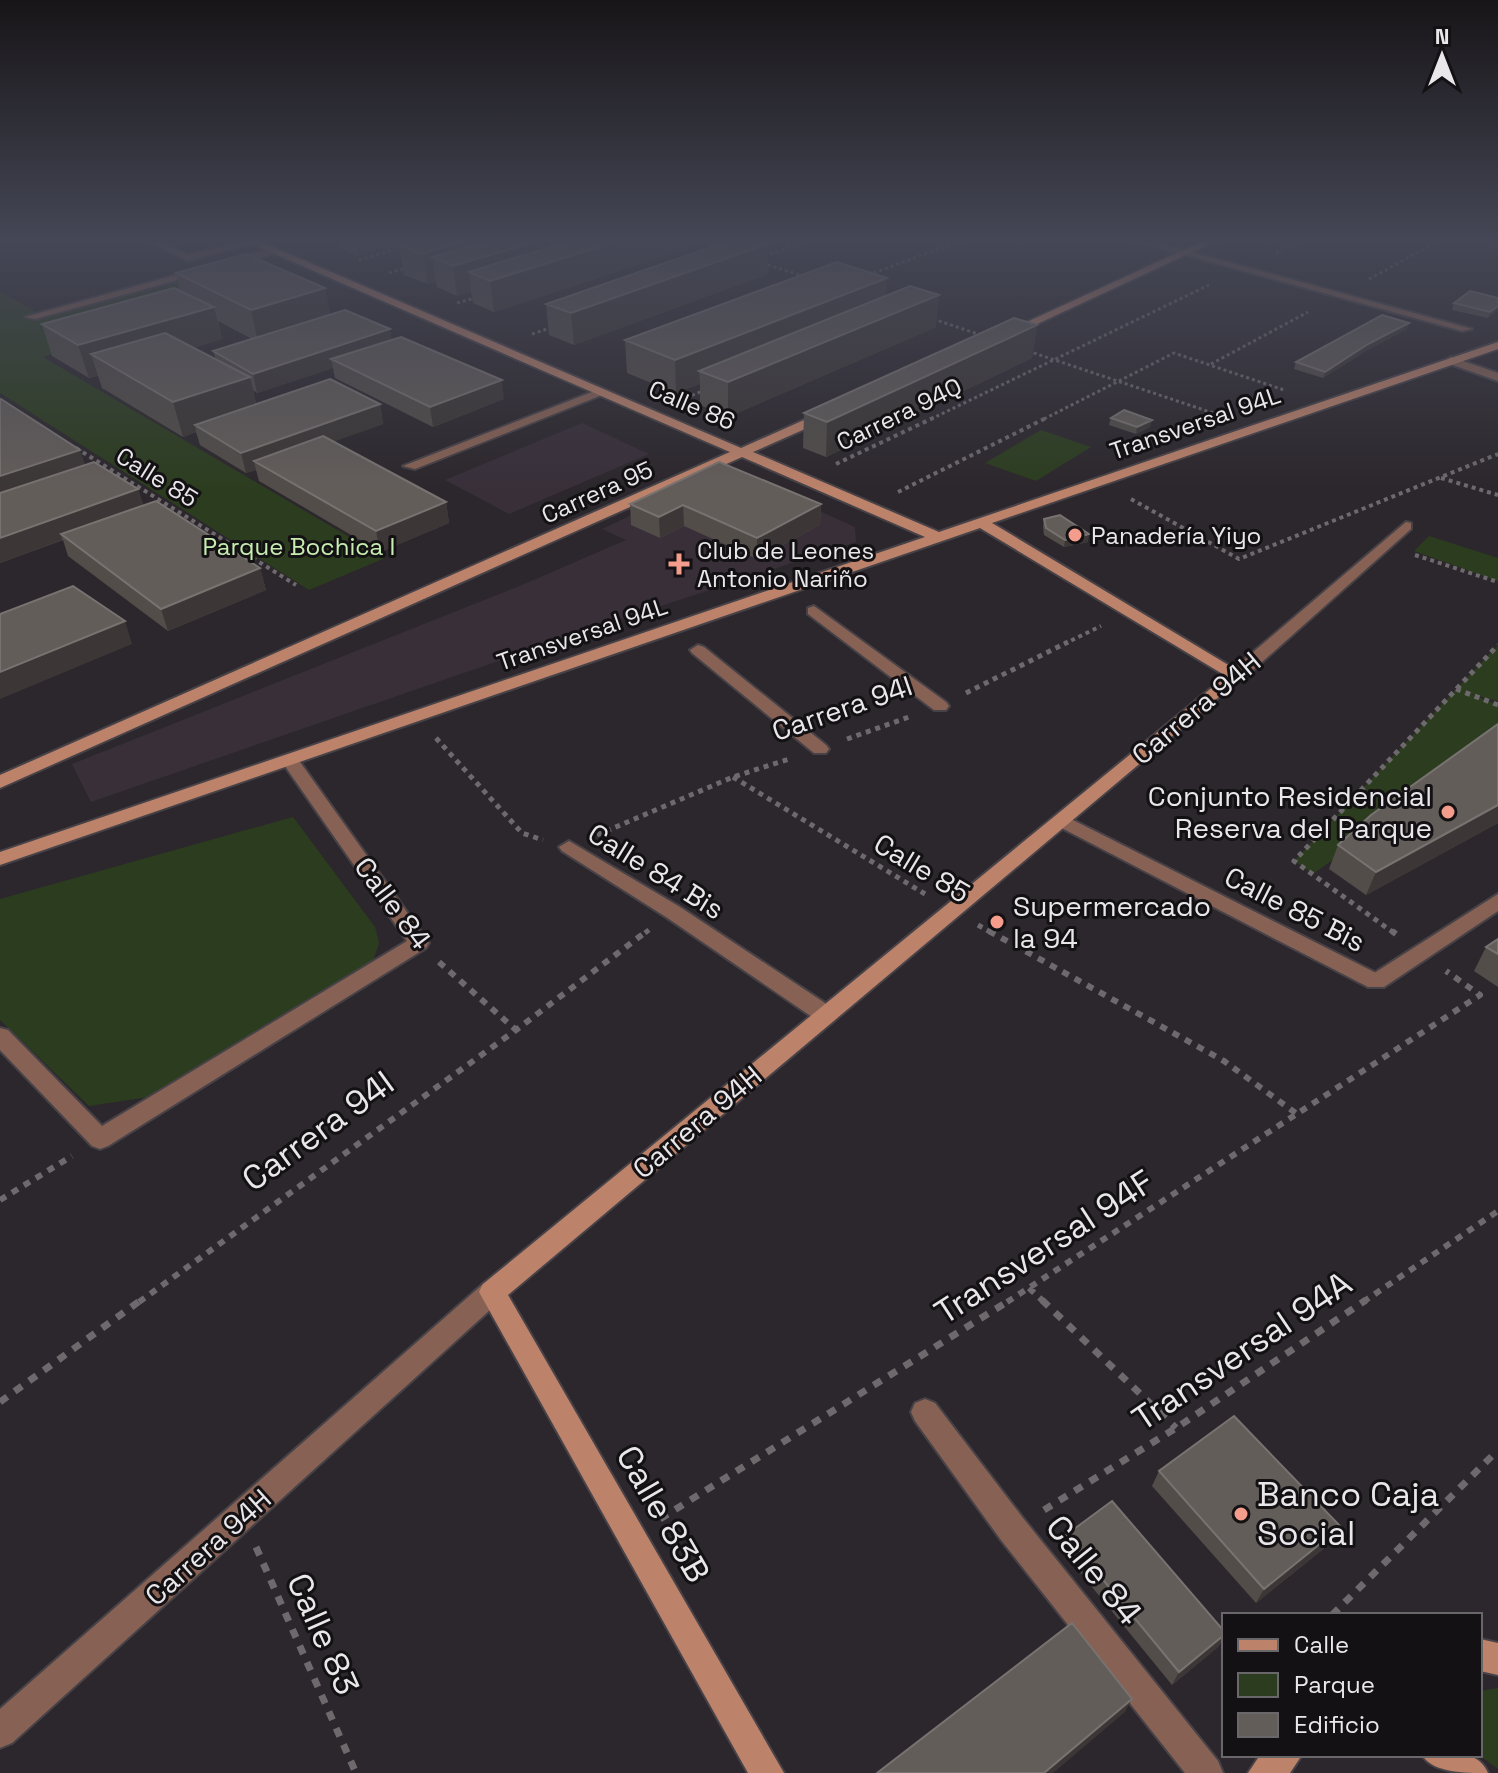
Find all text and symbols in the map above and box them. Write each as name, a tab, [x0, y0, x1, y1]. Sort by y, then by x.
north arrow	[1402, 16, 1482, 96]
text: N	[1435, 22, 1449, 50]
street label: Carrera 94Q	[831, 370, 967, 458]
street label: Calle 86	[644, 373, 740, 437]
street label: Transversal 94L	[1106, 379, 1284, 467]
street label: Calle 85	[110, 440, 204, 514]
street label: Carrera 95	[536, 454, 658, 530]
place label: Panadería Yiyo	[1091, 520, 1261, 551]
marker: Panadería Yiyo	[1066, 526, 1084, 544]
park label: Parque Bochica I	[203, 531, 395, 562]
place label: Club de Leones Antonio Nariño	[697, 535, 874, 594]
marker: Club de Leones Antonio Nariño	[668, 553, 690, 575]
street label: Transversal 94L	[493, 590, 671, 678]
street label: Carrera 94H	[1124, 644, 1268, 772]
street label: Carrera 94I	[767, 667, 917, 749]
place label: Conjunto Residencial Reserva del Parque	[1148, 778, 1432, 846]
marker: Conjunto Residencial Reserva del Parque	[1439, 803, 1457, 821]
street label: Calle 84 Bis	[581, 815, 731, 927]
street label: Calle 85	[867, 825, 977, 911]
street label: Calle 84	[347, 850, 439, 956]
street label: Calle 85 Bis	[1219, 858, 1371, 960]
place label: Supermercado la 94	[1013, 888, 1211, 956]
marker: Supermercado la 94	[988, 913, 1006, 931]
street label: Carrera 94H	[625, 1058, 769, 1186]
street label: Carrera 94I	[234, 1061, 402, 1201]
street label: Transversal 94F	[926, 1160, 1162, 1334]
street label: Transversal 94A	[1124, 1262, 1360, 1440]
street label: Calle 83B	[607, 1438, 719, 1590]
place label: Banco Caja Social	[1257, 1473, 1439, 1555]
street label: Carrera 94H	[137, 1481, 279, 1613]
marker: Banco Caja Social	[1232, 1505, 1250, 1523]
street label: Calle 84	[1037, 1506, 1151, 1634]
street label: Calle 83	[277, 1567, 369, 1701]
legend	[1222, 1613, 1482, 1757]
text: Calle	[1294, 1629, 1349, 1660]
text: Parque	[1294, 1669, 1375, 1700]
text: Edificio	[1294, 1709, 1380, 1740]

